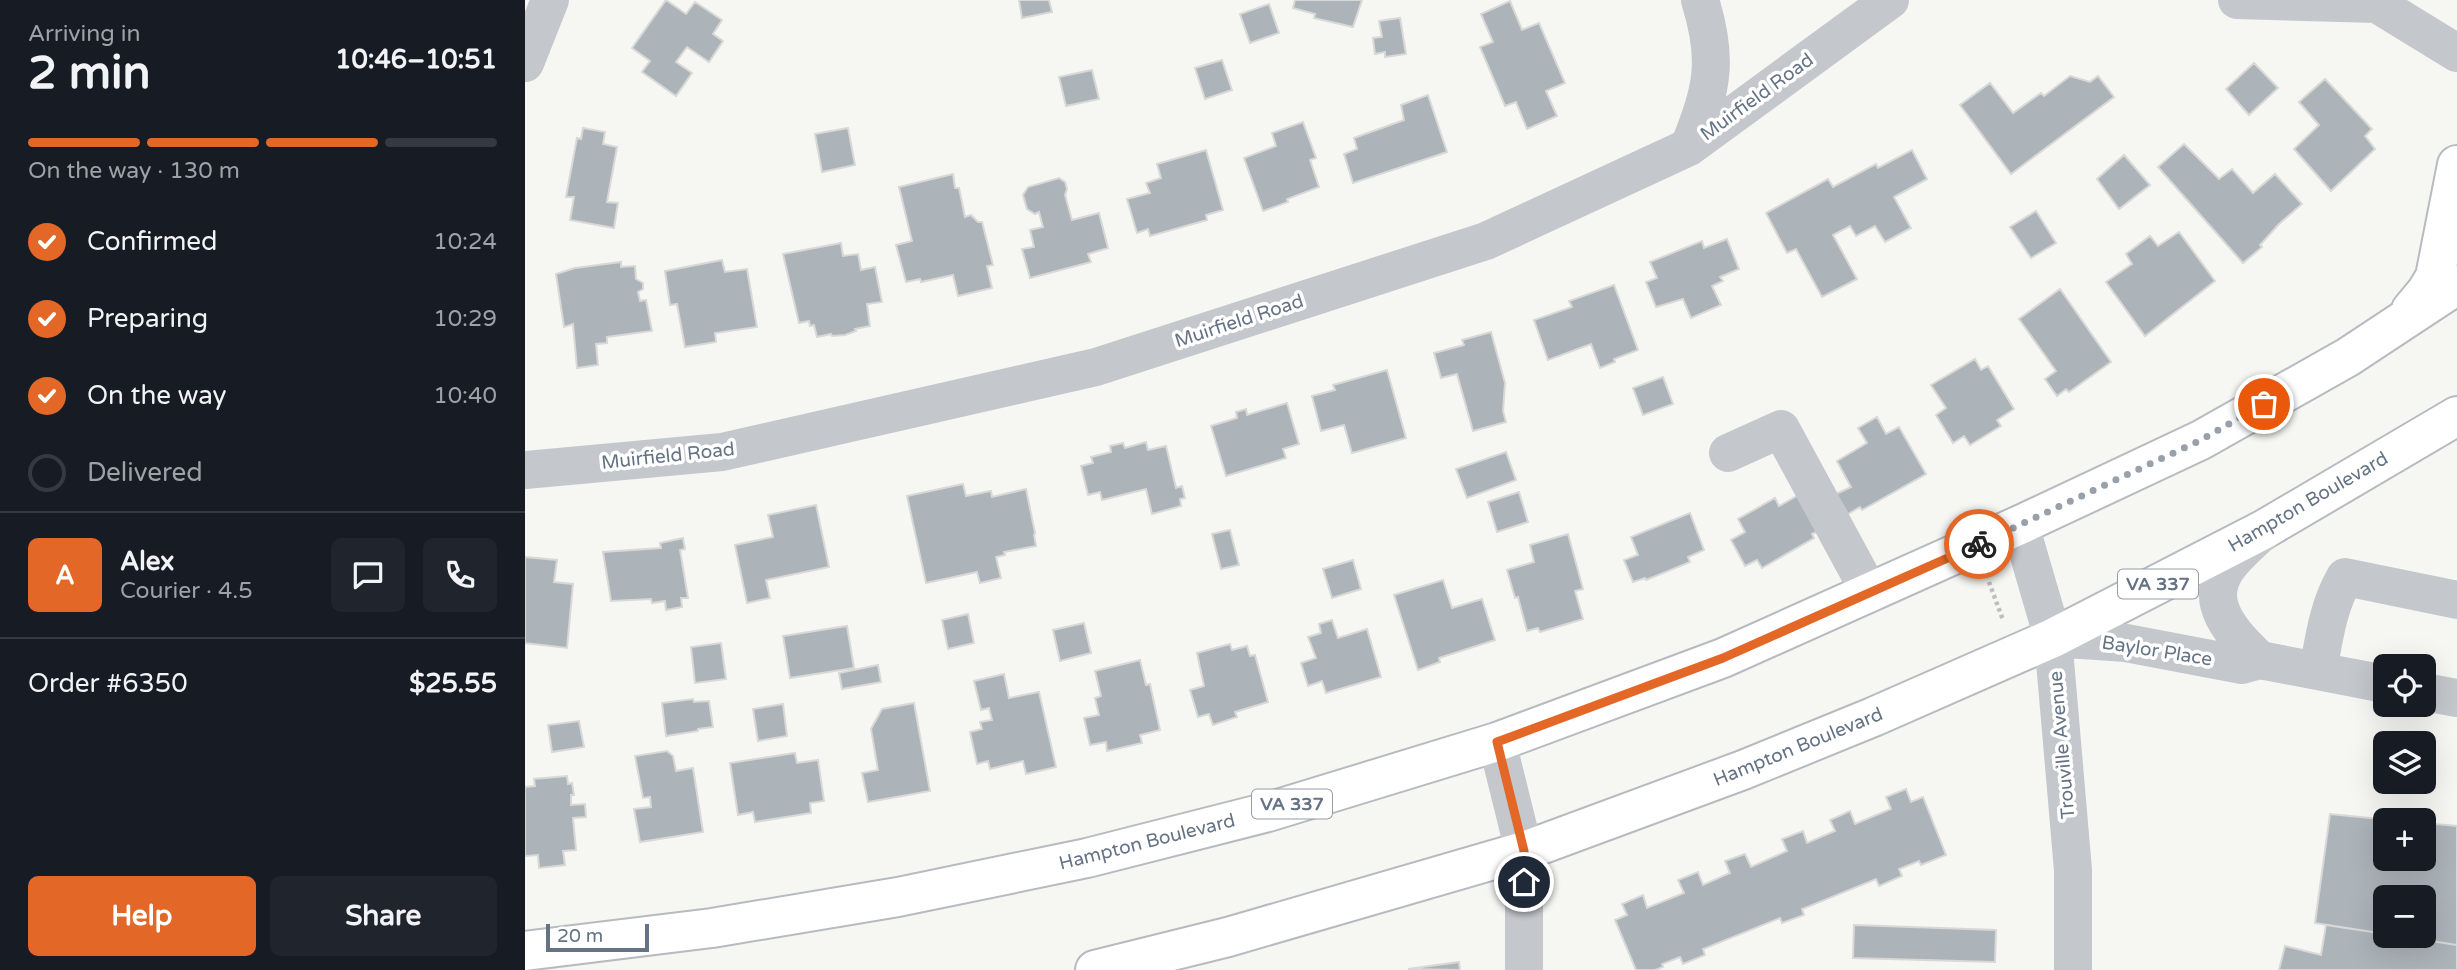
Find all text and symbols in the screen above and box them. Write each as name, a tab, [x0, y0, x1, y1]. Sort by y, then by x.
text: Arriving in	[28, 20, 141, 48]
text: 10:46–10:51	[335, 44, 497, 75]
text: 2 min	[28, 46, 151, 101]
street label: Muirfield Road	[1696, 49, 1818, 145]
text: On the way · 130 m	[28, 157, 240, 185]
icon: check	[28, 223, 66, 261]
text: Confirmed	[87, 226, 217, 257]
text: 10:24	[433, 228, 497, 256]
street label: Muirfield Road	[1172, 290, 1306, 352]
icon: check	[28, 300, 66, 338]
text: Preparing	[87, 303, 208, 334]
text: 10:29	[433, 305, 497, 333]
pin	[2234, 374, 2294, 434]
icon: check	[28, 377, 66, 415]
text: On the way	[87, 380, 227, 411]
text: 10:40	[433, 382, 497, 410]
icon: bag	[2245, 385, 2283, 423]
street label: Muirfield Road	[600, 438, 736, 474]
street label: Hampton Boulevard	[2224, 447, 2392, 557]
text: Delivered	[87, 457, 203, 488]
courier	[1944, 509, 2014, 579]
icon: bike	[1960, 525, 1998, 563]
button: chat	[331, 538, 405, 612]
button: phone	[423, 538, 497, 612]
text: Alex	[120, 546, 174, 577]
text: A	[55, 560, 75, 591]
road number: VA 337	[2118, 570, 2198, 598]
text: Courier · 4.5	[120, 577, 253, 605]
street label: Baylor Place	[2100, 631, 2214, 671]
map controls	[2373, 654, 2436, 948]
button: locate	[2373, 654, 2436, 717]
text: Order #6350	[28, 668, 188, 699]
text: $25.55	[409, 668, 497, 699]
street label: Trouville Avenue	[2045, 670, 2079, 820]
street label: Hampton Boulevard	[1710, 703, 1886, 791]
button: layers	[2373, 731, 2436, 794]
road number: VA 337	[1252, 790, 1332, 818]
button: +	[2373, 808, 2436, 871]
street label: Hampton Boulevard	[1057, 809, 1237, 875]
pin	[1494, 852, 1554, 912]
icon: home	[1505, 863, 1543, 901]
button: Help	[28, 876, 256, 956]
button: Share	[270, 876, 497, 956]
button: −	[2373, 885, 2436, 948]
scale bar	[546, 921, 649, 953]
text: 20 m	[557, 925, 603, 947]

